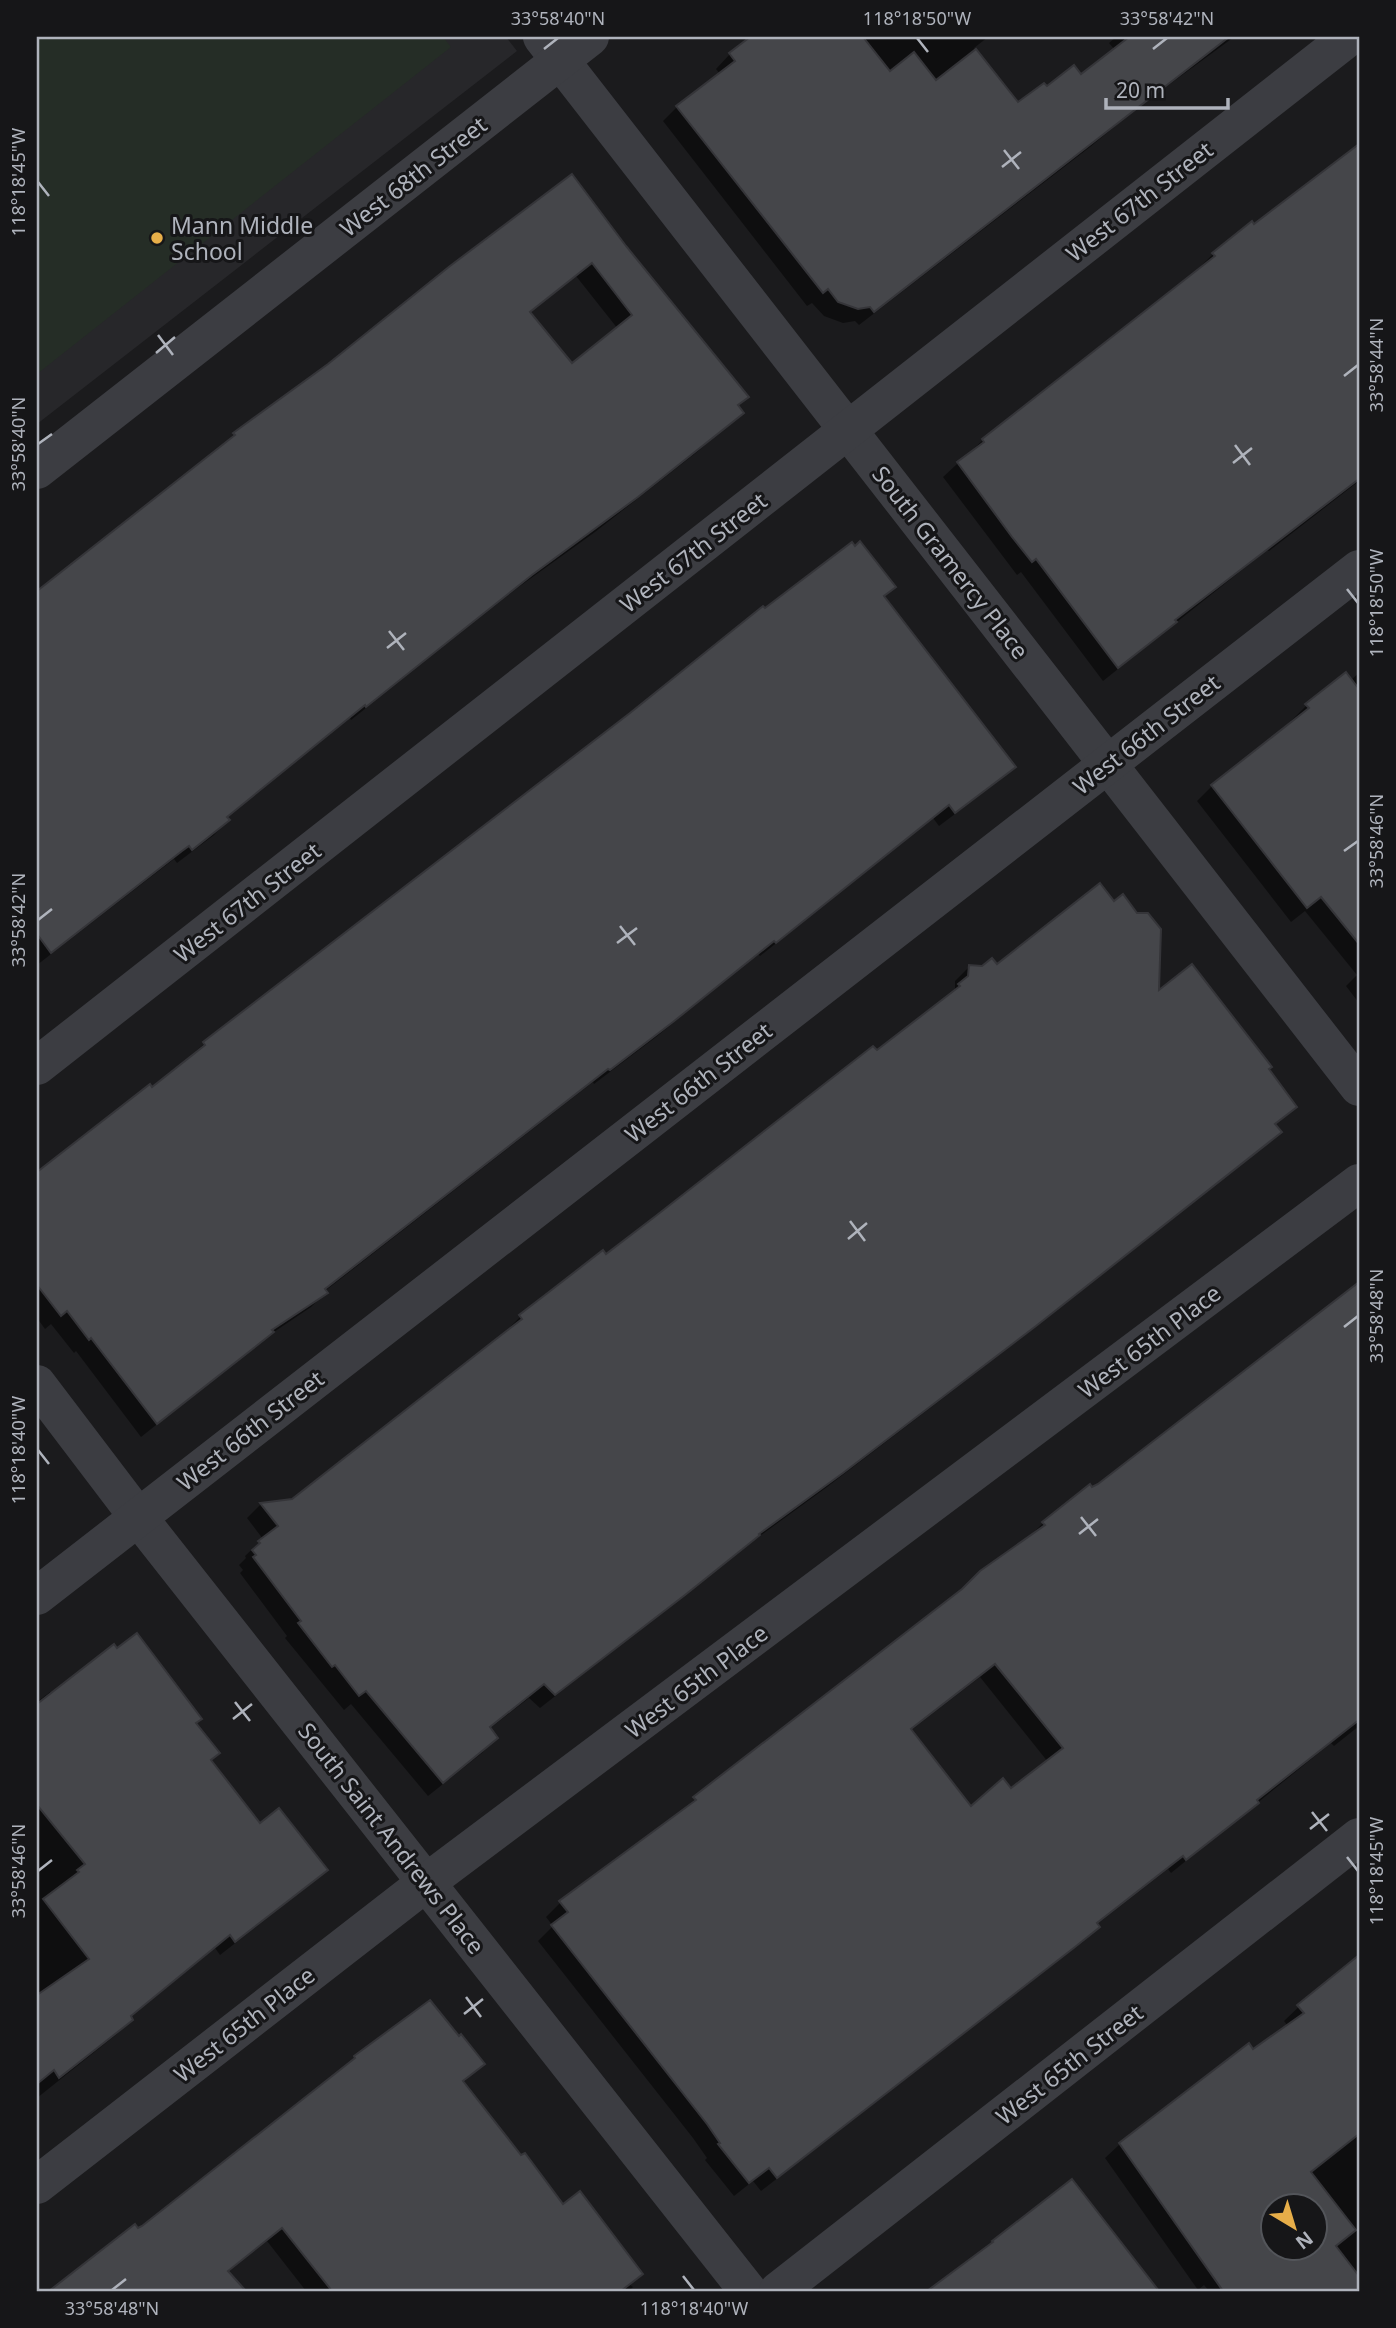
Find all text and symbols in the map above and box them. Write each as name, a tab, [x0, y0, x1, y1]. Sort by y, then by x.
text: 33°58'40"N	[511, 6, 605, 30]
text: 118°18'50"W	[863, 6, 971, 30]
text: 33°58'42"N	[1120, 6, 1214, 30]
scale bar	[1106, 66, 1228, 110]
text: 20 m	[1116, 76, 1165, 104]
street label: West 68th Street	[333, 109, 493, 243]
text: 118°18'45"W	[6, 128, 30, 236]
street label: West 67th Street	[1059, 134, 1219, 268]
place label: Mann Middle School	[171, 209, 313, 267]
marker: Mann Middle School	[149, 230, 165, 246]
text: 33°58'44"N	[1364, 318, 1388, 412]
text: 33°58'40"N	[6, 397, 30, 491]
street label: South Gramercy Place	[865, 459, 1037, 665]
street label: West 67th Street	[613, 485, 773, 619]
text: 118°18'50"W	[1364, 549, 1388, 657]
street label: West 66th Street	[1066, 667, 1226, 801]
text: 33°58'46"N	[1364, 794, 1388, 888]
street label: West 67th Street	[167, 835, 327, 969]
text: 33°58'42"N	[6, 873, 30, 967]
street label: West 66th Street	[618, 1015, 778, 1149]
text: 33°58'48"N	[1364, 1269, 1388, 1363]
street label: West 65th Place	[1071, 1277, 1227, 1405]
street label: West 66th Street	[170, 1363, 330, 1497]
text: 118°18'40"W	[6, 1396, 30, 1504]
street label: West 65th Place	[618, 1617, 774, 1745]
street label: South Saint Andrews Place	[291, 1716, 493, 1960]
text: 118°18'45"W	[1364, 1817, 1388, 1925]
text: 33°58'46"N	[6, 1824, 30, 1918]
street label: West 65th Place	[167, 1959, 321, 2089]
street label: West 65th Street	[989, 1997, 1149, 2131]
north arrow	[1260, 2192, 1330, 2262]
text: N	[1290, 2225, 1319, 2255]
text: 33°58'48"N	[65, 2296, 159, 2320]
text: 118°18'40"W	[640, 2296, 748, 2320]

